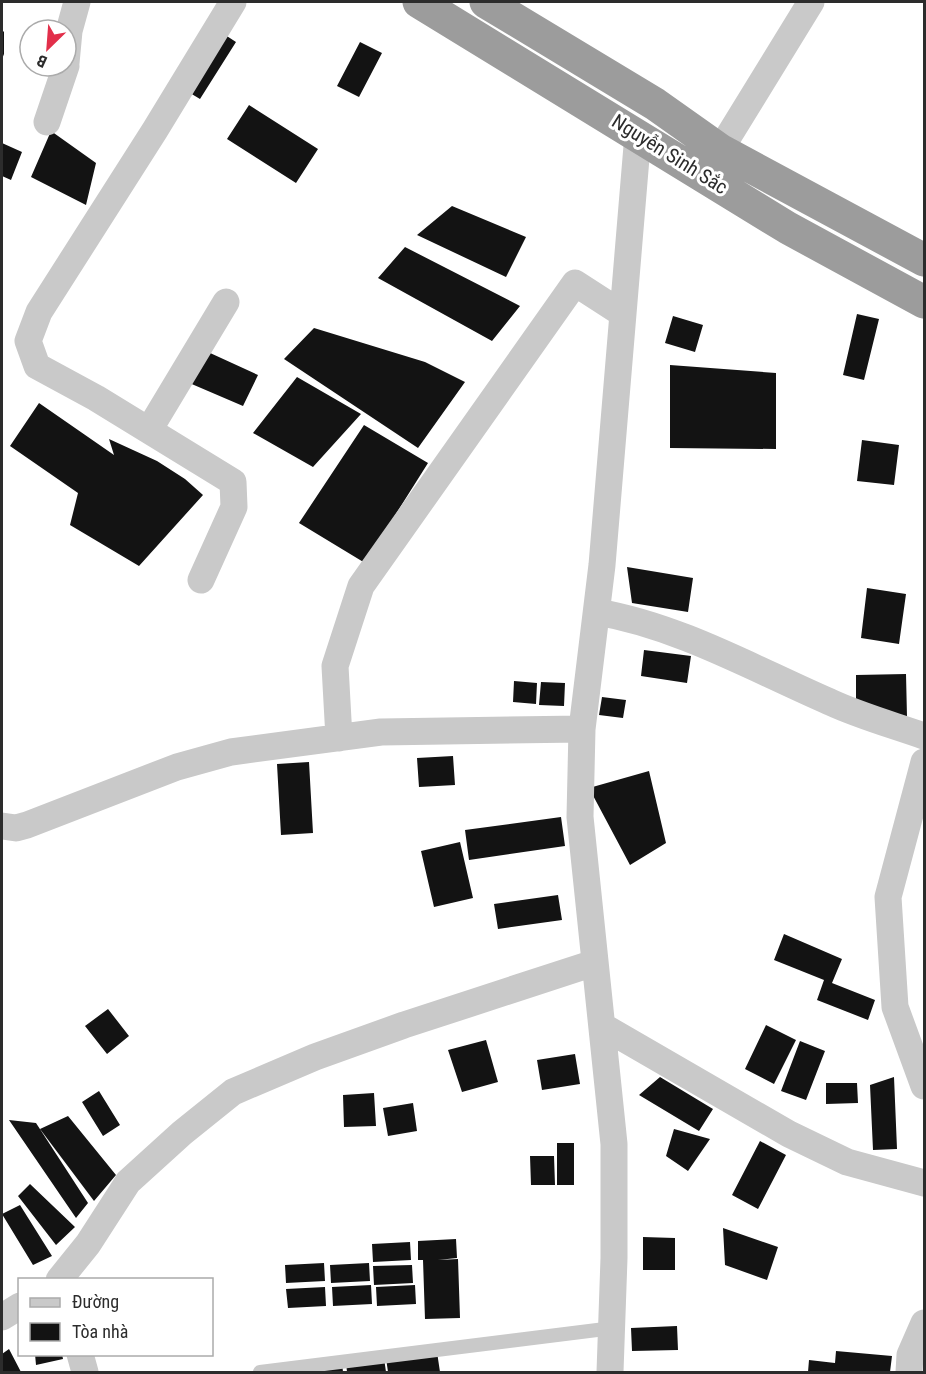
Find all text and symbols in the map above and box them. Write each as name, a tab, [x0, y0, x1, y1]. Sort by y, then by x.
north arrow	[18, 18, 78, 78]
text: B	[34, 51, 50, 72]
street label: Nguyễn Sinh Sắc	[608, 109, 732, 199]
legend	[18, 1278, 213, 1356]
text: Đường	[72, 1291, 119, 1312]
text: Tòa nhà	[72, 1321, 128, 1342]

